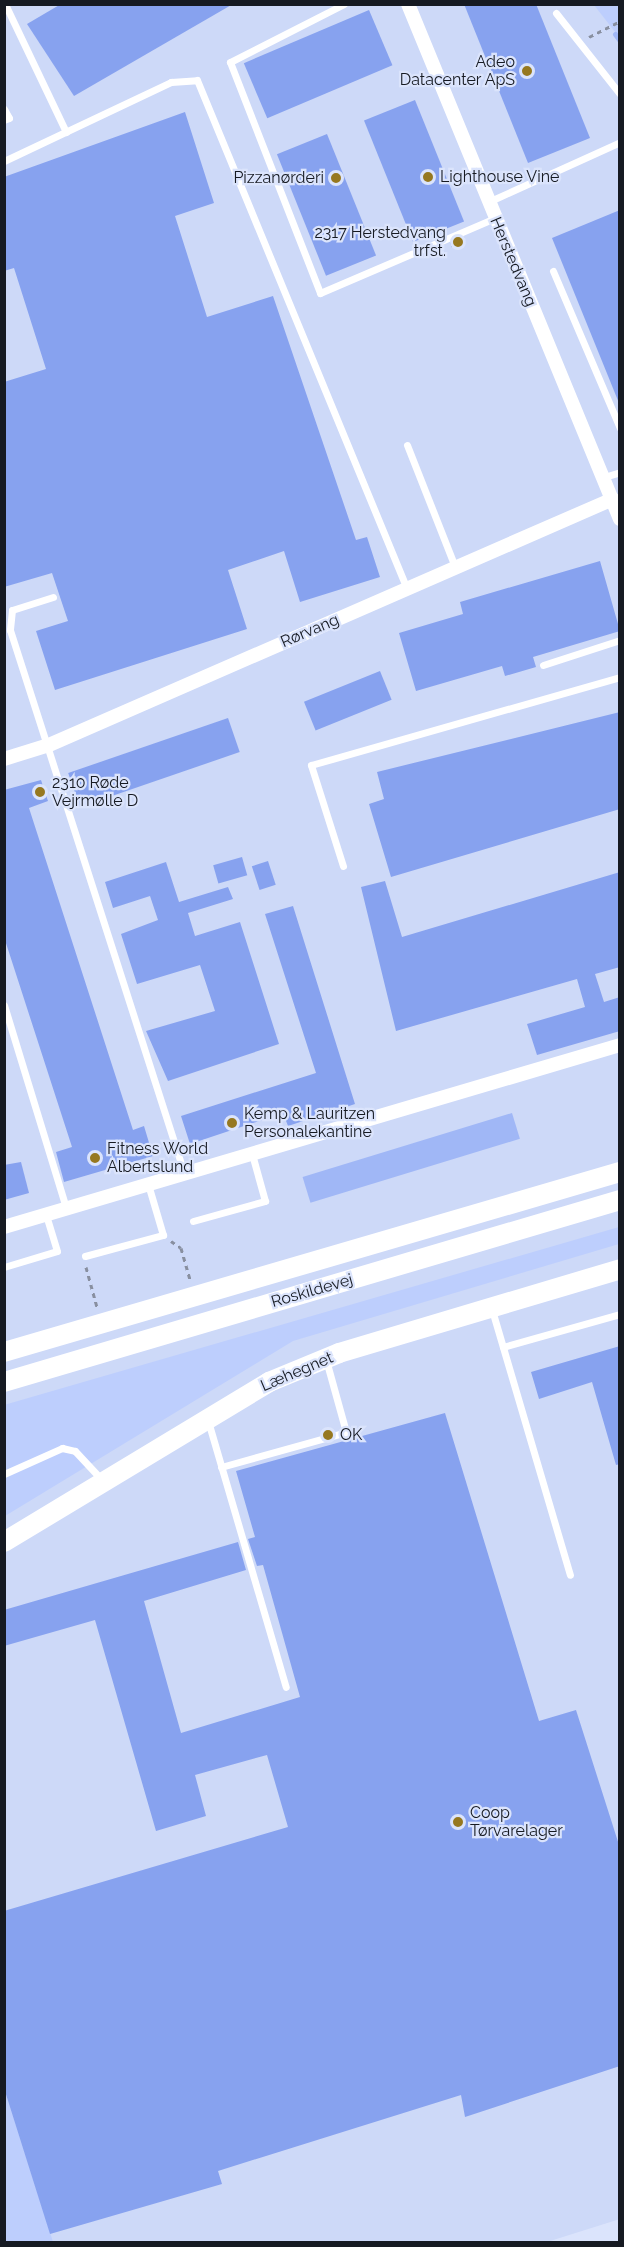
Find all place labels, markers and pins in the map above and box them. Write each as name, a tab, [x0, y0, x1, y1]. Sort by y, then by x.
place label: Adeo Datacenter ApS	[399, 52, 515, 90]
marker: Adeo Datacenter ApS	[520, 64, 534, 78]
place label: Lighthouse Vine	[440, 167, 560, 187]
place label: Pizzanørderi	[233, 168, 324, 188]
marker: Lighthouse Vine	[421, 170, 435, 184]
marker: Pizzanørderi	[329, 171, 343, 185]
place label: 2317 Herstedvang trfst.	[314, 223, 446, 261]
marker: 2317 Herstedvang trfst.	[451, 235, 465, 249]
place label: 2310 Røde Vejrmølle D	[52, 773, 138, 811]
marker: 2310 Røde Vejrmølle D	[33, 785, 47, 799]
place label: Kemp & Lauritzen Personalekantine	[244, 1104, 375, 1142]
marker: Kemp & Lauritzen Personalekantine	[225, 1116, 239, 1130]
place label: Fitness World Albertslund	[107, 1139, 209, 1177]
marker: Fitness World Albertslund	[88, 1151, 102, 1165]
place label: OK	[340, 1425, 362, 1445]
marker: OK	[321, 1428, 335, 1442]
place label: Coop Tørvarelager	[470, 1803, 563, 1841]
marker: Coop Tørvarelager	[451, 1815, 465, 1829]

